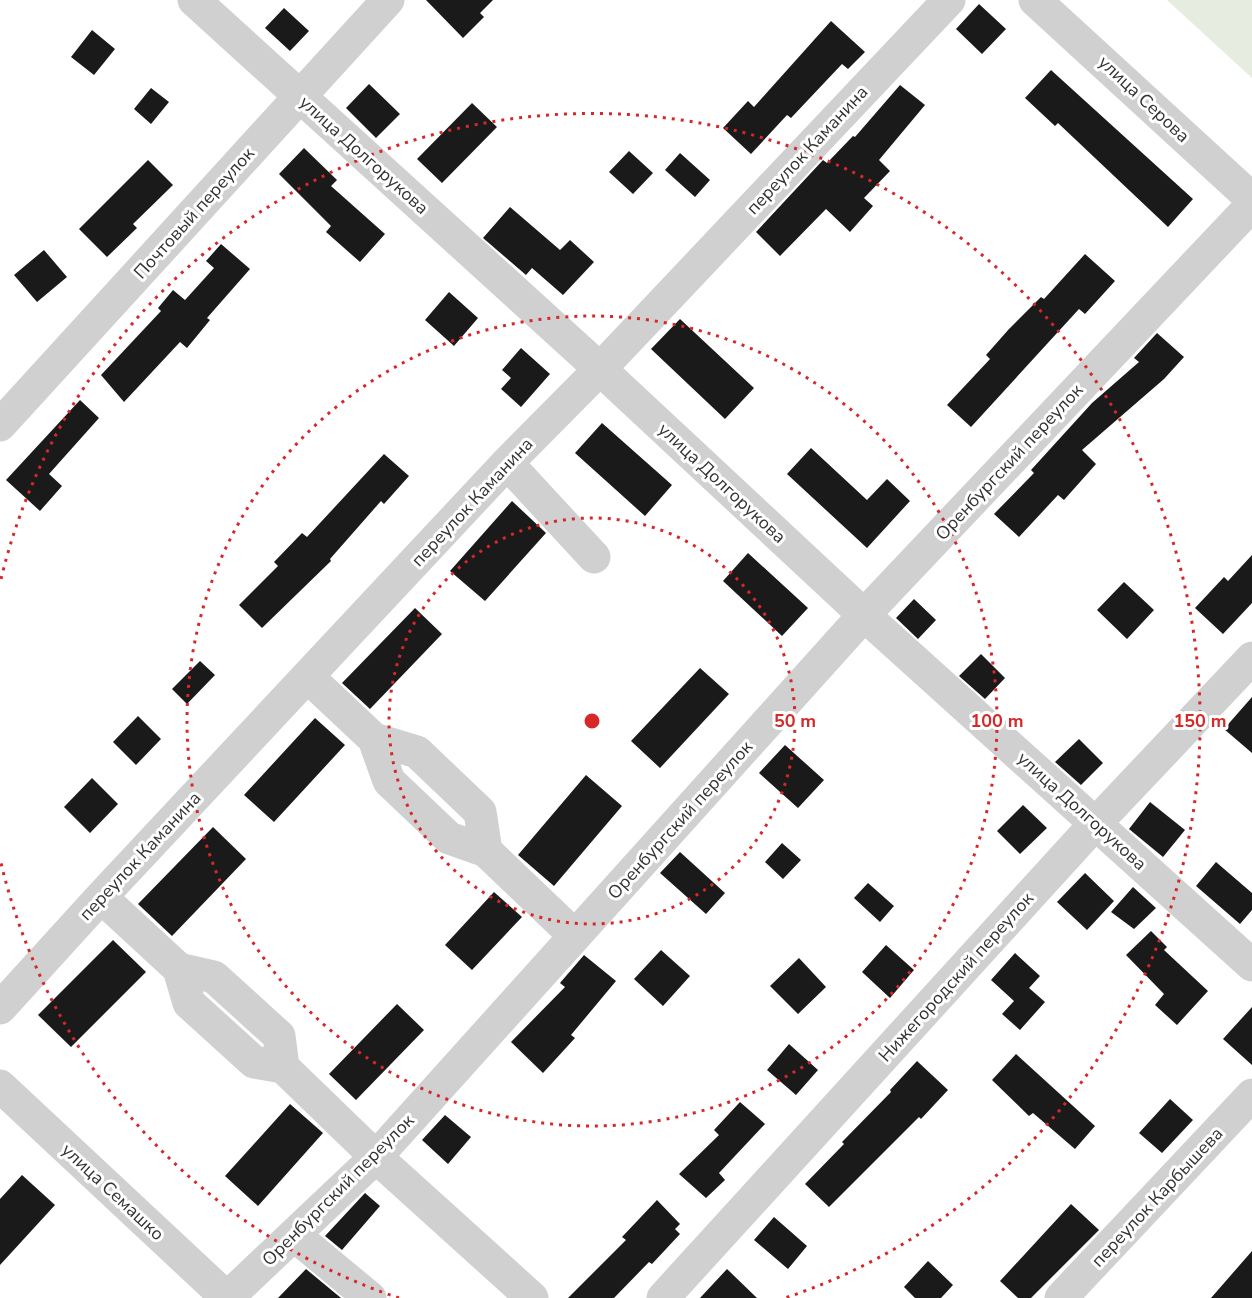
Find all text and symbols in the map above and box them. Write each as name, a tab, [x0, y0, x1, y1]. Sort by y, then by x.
street label: улица Серова	[1093, 50, 1195, 148]
street label: переулок Каманина	[741, 80, 873, 220]
street label: улица Долгорукова	[294, 90, 434, 220]
street label: Почтовый переулок	[128, 142, 260, 284]
street label: Оренбургский переулок	[930, 378, 1088, 545]
street label: улица Долгорукова	[653, 417, 791, 549]
street label: переулок Каманина	[406, 432, 538, 572]
text: 50 m	[774, 709, 816, 733]
text: 100 m	[970, 709, 1024, 733]
text: 150 m	[1173, 709, 1227, 733]
centre of rings	[582, 711, 602, 731]
street label: Оренбургский переулок	[602, 735, 758, 905]
street label: улица Долгорукова	[1012, 746, 1152, 876]
street label: переулок Каманина	[74, 786, 206, 926]
street label: Нижегородский переулок	[873, 887, 1039, 1067]
street label: Оренбургский переулок	[257, 1108, 420, 1271]
street label: переулок Карбышева	[1086, 1122, 1228, 1272]
street label: улица Семашко	[57, 1138, 169, 1246]

